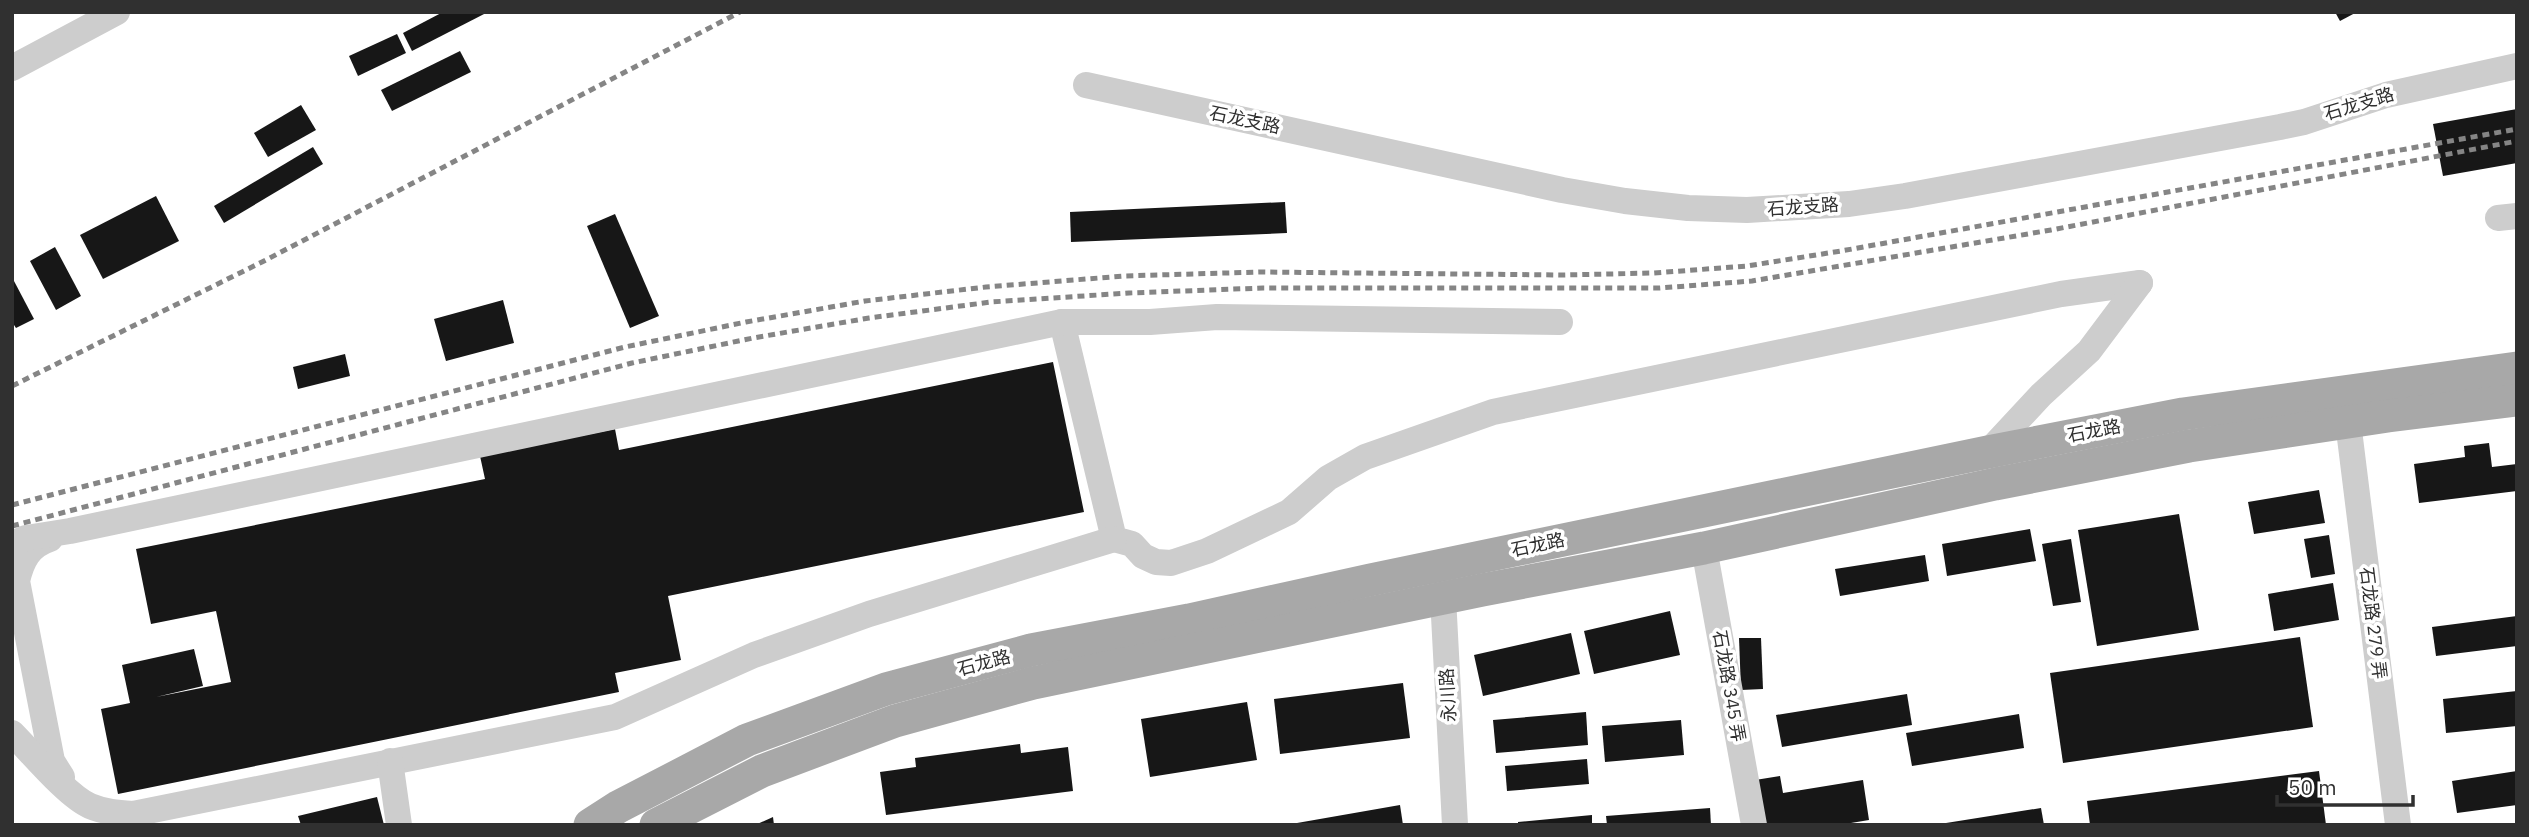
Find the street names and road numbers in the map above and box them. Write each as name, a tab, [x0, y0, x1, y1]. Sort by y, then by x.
street label: 石龙支路	[2321, 82, 2397, 125]
street label: 石龙支路	[1207, 101, 1283, 138]
street label: 石龙支路	[1766, 193, 1840, 220]
street label: 石龙路	[2065, 414, 2123, 447]
street label: 石龙路	[1509, 528, 1567, 561]
street label: 石龙路 279 弄	[2355, 566, 2392, 680]
street label: 石龙路 345 弄	[1708, 628, 1751, 744]
street label: 石龙路	[955, 644, 1013, 681]
street label: 永川路	[1435, 667, 1460, 723]

